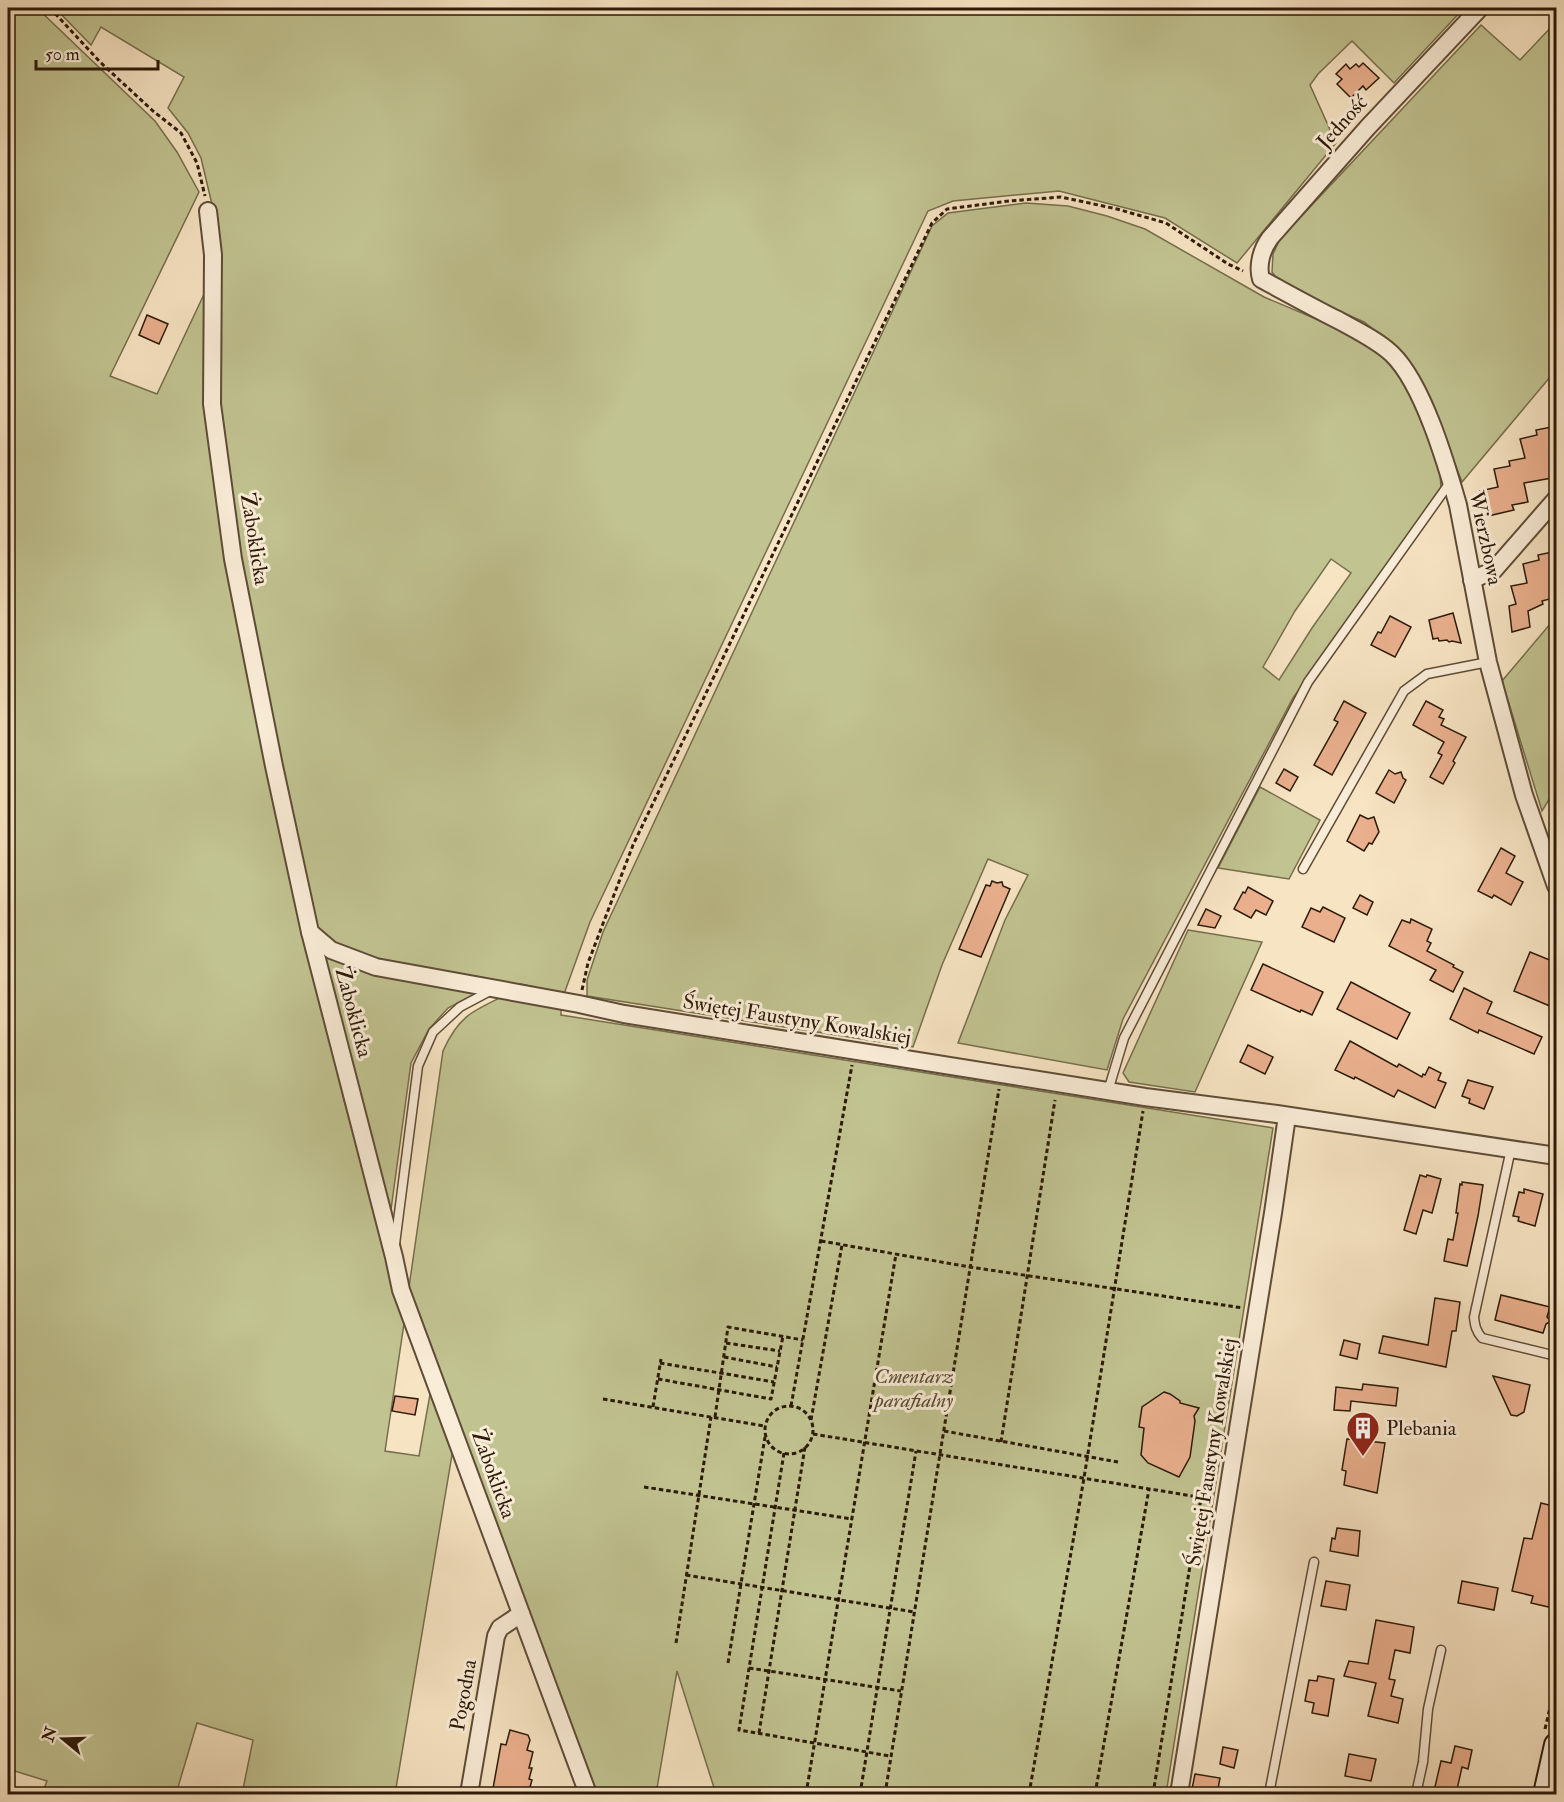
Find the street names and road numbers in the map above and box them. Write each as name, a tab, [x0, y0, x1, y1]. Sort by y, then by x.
street label: Jedność	[1310, 89, 1374, 156]
street label: Wierzbowa	[1462, 488, 1509, 588]
street label: Żaboklicka	[234, 491, 275, 587]
street label: Żaboklicka	[328, 964, 379, 1061]
street label: Świętej Faustyny Kowalskiej	[681, 988, 913, 1051]
street label: Świętej Faustyny Kowalskiej	[1180, 1336, 1243, 1568]
street label: Żaboklicka	[465, 1426, 522, 1523]
street label: Pogodna	[444, 1657, 483, 1733]

